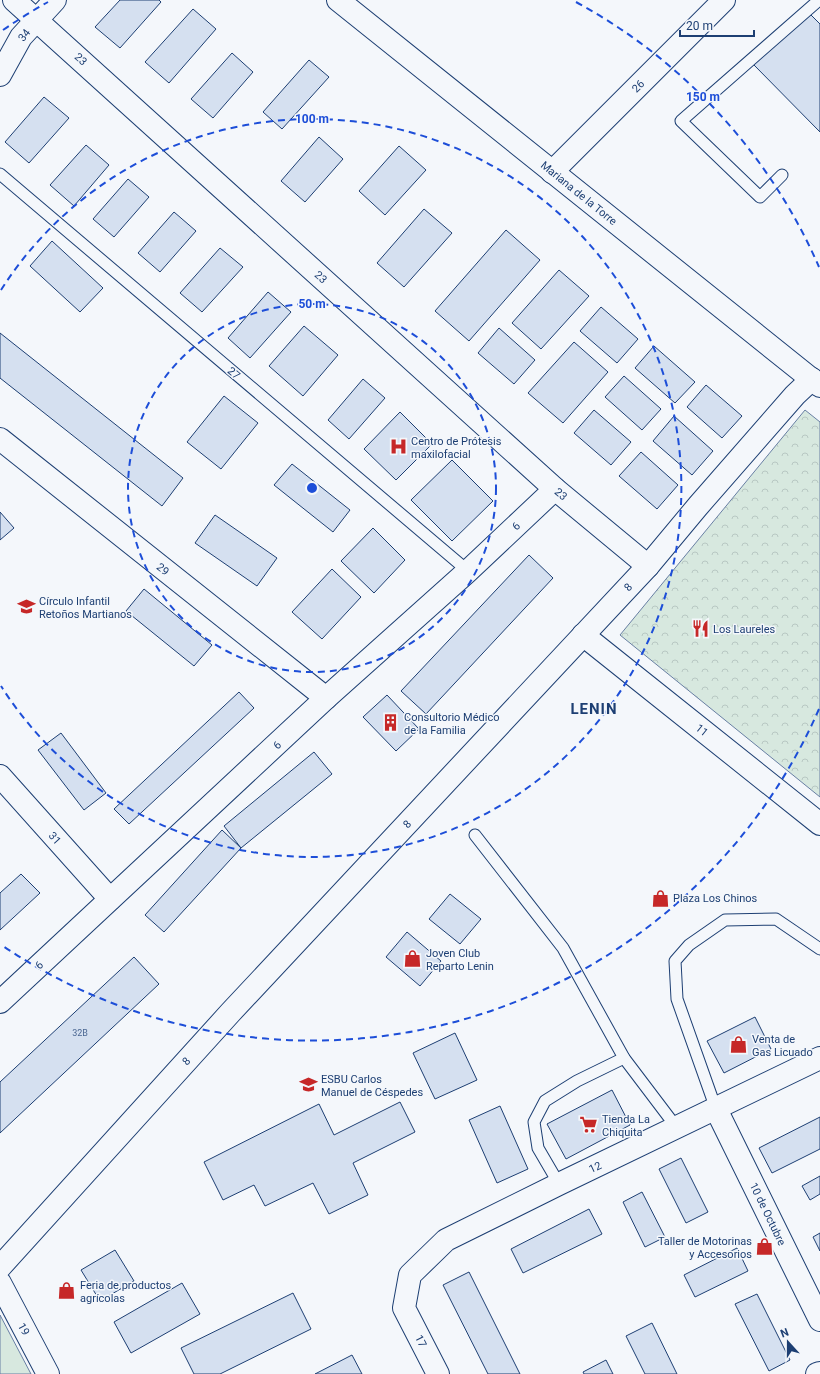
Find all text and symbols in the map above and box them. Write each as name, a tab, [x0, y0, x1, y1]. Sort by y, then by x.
scale bar	[680, 12, 754, 38]
text: 20 m	[686, 19, 713, 33]
street label: 34	[15, 26, 33, 44]
street label: 23	[72, 50, 90, 68]
street label: 26	[629, 77, 647, 95]
text: 150 m	[686, 90, 720, 104]
text: 100 m	[295, 112, 329, 126]
street label: Mariana de la Torre	[538, 159, 620, 228]
street label: 23	[312, 268, 330, 286]
text: 50 m	[298, 297, 326, 311]
street label: 27	[225, 364, 243, 382]
place label: Centro de Prótesis maxilofacial	[411, 435, 502, 461]
hospital icon: Centro de Prótesis maxilofacial	[388, 437, 408, 457]
centre of rings	[305, 481, 319, 495]
street label: 23	[552, 485, 570, 503]
street label: 6	[510, 520, 523, 533]
street label: 29	[154, 560, 172, 578]
street label: 8	[622, 581, 635, 594]
place label: Círculo Infantil Retoños Martianos	[39, 595, 132, 621]
school or university icon: Círculo Infantil Retoños Martianos	[16, 597, 36, 617]
restaurant icon: Los Laureles	[690, 619, 710, 639]
place label: Los Laureles	[713, 623, 776, 636]
district label: LENIN	[570, 700, 618, 718]
place label: Consultorio Médico de la Familia	[404, 711, 499, 737]
building icon: Consultorio Médico de la Familia	[381, 713, 401, 733]
street label: 11	[693, 721, 711, 739]
street label: 6	[271, 739, 284, 752]
street label: 8	[401, 818, 414, 831]
street label: 31	[46, 829, 64, 847]
shop icon: Plaza Los Chinos	[650, 888, 670, 908]
place label: Plaza Los Chinos	[673, 892, 758, 905]
place label: Joven Club Reparto Lenin	[426, 947, 494, 973]
shop icon: Joven Club Reparto Lenin	[403, 949, 423, 969]
street label: 6	[33, 959, 46, 972]
house number: 32B	[72, 1028, 88, 1038]
place label: Venta de Gas Licuado	[752, 1033, 813, 1059]
shop icon: Venta de Gas Licuado	[729, 1035, 749, 1055]
street label: 8	[179, 1055, 193, 1068]
place label: ESBU Carlos Manuel de Céspedes	[321, 1073, 423, 1099]
school or university icon: ESBU Carlos Manuel de Céspedes	[298, 1075, 318, 1095]
place label: Tienda La Chiquita	[602, 1113, 650, 1139]
supermarket icon: Tienda La Chiquita	[579, 1115, 599, 1135]
street label: 12	[587, 1159, 604, 1176]
street label: 10 de Octubre	[747, 1181, 788, 1248]
place label: Taller de Motorinas y Accesorios	[658, 1235, 752, 1261]
shop icon: Taller de Motorinas y Accesorios	[755, 1237, 775, 1257]
place label: Feria de productos agrícolas	[80, 1279, 172, 1305]
shop icon: Feria de productos agrícolas	[57, 1281, 77, 1301]
street label: 19	[15, 1321, 32, 1338]
north arrow	[768, 1322, 808, 1362]
text: N	[779, 1326, 791, 1341]
street label: 17	[412, 1333, 429, 1350]

